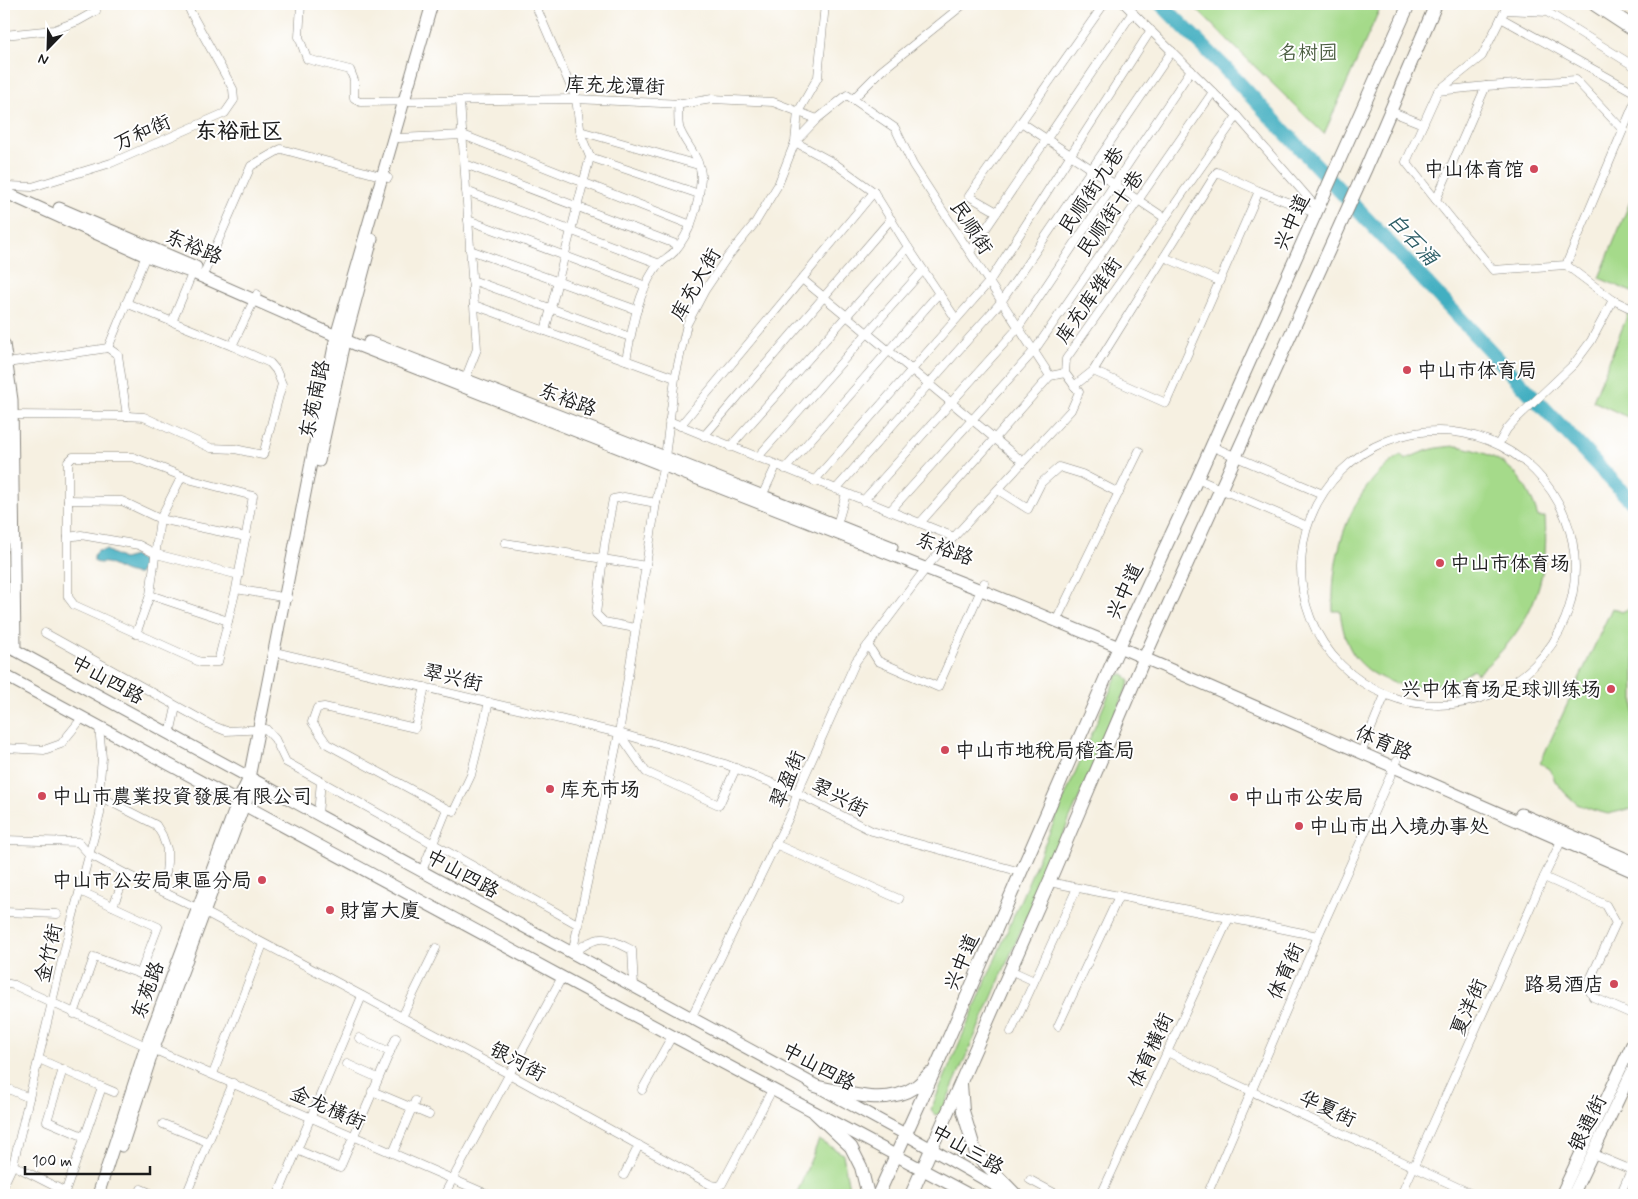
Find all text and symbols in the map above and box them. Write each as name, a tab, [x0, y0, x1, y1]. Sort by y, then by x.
north arrow	[22, 22, 72, 72]
park label: 名树园	[1278, 40, 1338, 67]
text: N	[36, 49, 51, 69]
street label: 库充龙潭街	[565, 71, 665, 102]
street label: 万和街	[110, 109, 176, 158]
district label: 东裕社区	[195, 118, 283, 146]
street label: 民顺街九巷	[1053, 141, 1132, 240]
place label: 中山体育馆	[1424, 157, 1524, 184]
marker: 中山体育馆	[1528, 163, 1540, 175]
street label: 民顺街十巷	[1071, 164, 1152, 263]
street label: 兴中道	[1268, 190, 1317, 256]
street label: 民顺街	[943, 195, 998, 260]
water label: 白石涌	[1381, 207, 1445, 273]
street label: 东裕路	[161, 223, 227, 272]
street label: 库充大街	[665, 243, 728, 326]
street label: 库充库维街	[1049, 252, 1129, 350]
street label: 东苑南路	[294, 356, 337, 441]
place label: 中山市体育局	[1417, 358, 1537, 385]
marker: 中山市体育局	[1401, 364, 1413, 376]
street label: 东裕路	[535, 377, 601, 424]
street label: 东裕路	[912, 526, 978, 573]
place label: 中山市体育场	[1450, 551, 1570, 578]
marker: 中山市体育场	[1434, 557, 1446, 569]
street label: 兴中道	[1100, 559, 1150, 625]
street label: 中山四路	[66, 649, 150, 712]
street label: 翠兴街	[420, 659, 485, 698]
place label: 兴中体育场足球训练场	[1401, 677, 1601, 704]
marker: 兴中体育场足球训练场	[1605, 683, 1617, 695]
street label: 体育路	[1351, 719, 1417, 768]
place label: 中山市地税局稽查局	[955, 738, 1135, 765]
marker: 中山市地税局稽查局	[939, 744, 951, 756]
street label: 翠盈街	[764, 747, 813, 812]
street label: 翠兴街	[806, 773, 872, 824]
place label: 库充市场	[560, 777, 640, 804]
marker: 库充市场	[544, 783, 556, 795]
place label: 中山市農業投資發展有限公司	[52, 784, 312, 811]
place label: 中山市公安局	[1244, 785, 1364, 812]
marker: 中山市農業投資發展有限公司	[36, 790, 48, 802]
marker: 中山市公安局	[1228, 791, 1240, 803]
place label: 中山市出入境办事处	[1309, 814, 1489, 841]
marker: 中山市出入境办事处	[1293, 820, 1305, 832]
street label: 中山四路	[421, 843, 505, 906]
place label: 中山市公安局東區分局	[52, 868, 252, 895]
marker: 中山市公安局東區分局	[256, 874, 268, 886]
place label: 財富大廈	[340, 898, 420, 925]
marker: 財富大廈	[324, 904, 336, 916]
street label: 金竹街	[30, 921, 69, 986]
street label: 兴中道	[938, 930, 987, 995]
street label: 体育街	[1262, 939, 1311, 1005]
street label: 东苑路	[125, 957, 172, 1023]
place label: 路易酒店	[1524, 972, 1604, 999]
street label: 夏洋街	[1445, 975, 1494, 1041]
marker: 路易酒店	[1608, 978, 1620, 990]
street label: 体育横街	[1122, 1009, 1180, 1093]
street label: 银河街	[484, 1036, 550, 1088]
street label: 中山四路	[777, 1037, 861, 1098]
street label: 金龙横街	[285, 1080, 369, 1137]
street label: 华夏街	[1294, 1084, 1360, 1134]
street label: 银通街	[1563, 1091, 1614, 1157]
street label: 中山三路	[926, 1119, 1010, 1182]
scale bar	[25, 1144, 150, 1176]
text: 100 m	[32, 1152, 72, 1172]

